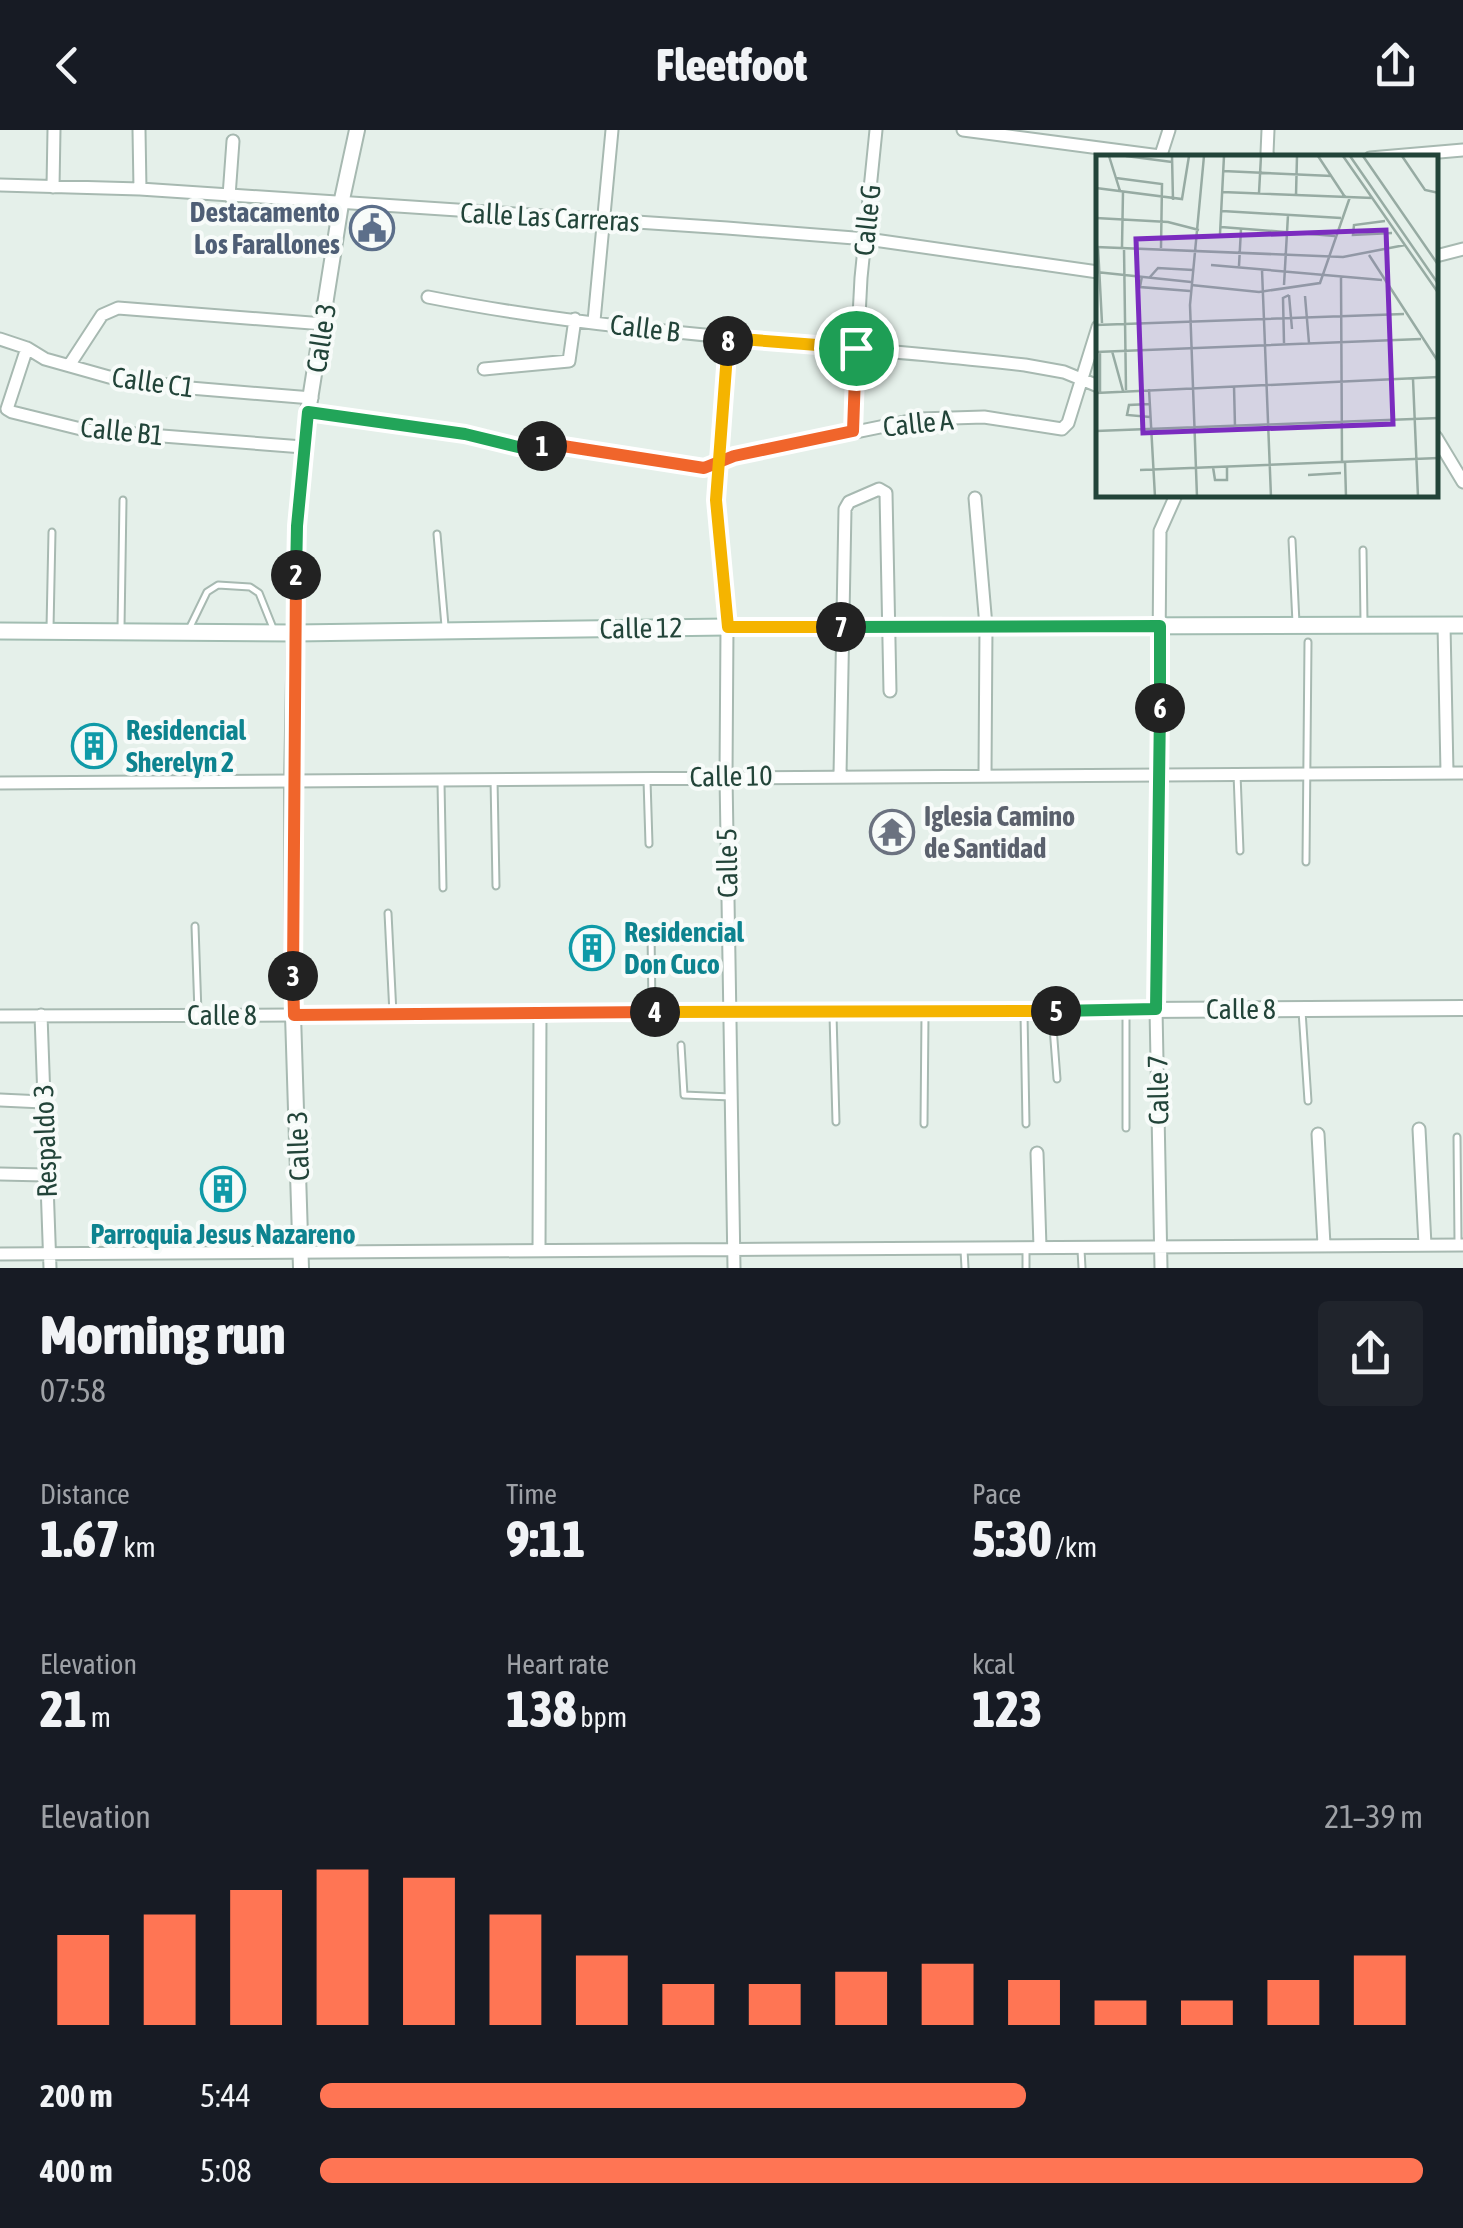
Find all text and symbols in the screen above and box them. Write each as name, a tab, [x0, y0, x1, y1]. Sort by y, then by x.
icon: back	[40, 38, 95, 93]
icon: share	[1368, 38, 1423, 93]
text: Fleetfoot	[656, 39, 807, 91]
inset map	[1096, 155, 1438, 498]
street label: Calle G	[847, 183, 887, 257]
place label: Destacamento Los Farallones	[190, 196, 340, 260]
street label: Calle Las Carreras	[459, 196, 641, 238]
public building icon: Destacamento Los Farallones	[349, 205, 395, 251]
street label: Calle 3	[300, 301, 342, 375]
pin	[814, 306, 899, 391]
street label: Calle B	[608, 308, 682, 348]
pin: 8	[703, 316, 753, 366]
icon: arrive	[829, 321, 884, 376]
text: 8	[721, 325, 735, 357]
street label: Calle C1	[110, 360, 196, 404]
street label: Calle A	[881, 403, 955, 443]
street label: Calle B1	[79, 411, 165, 451]
pin: 1	[517, 421, 567, 471]
text: 1	[535, 430, 549, 462]
pin: 2	[271, 550, 321, 600]
text: 2	[289, 559, 303, 591]
pin: 7	[816, 602, 866, 652]
street label: Calle 12	[599, 611, 683, 645]
text: 7	[834, 611, 848, 643]
pin: 6	[1135, 683, 1185, 733]
text: 6	[1153, 692, 1167, 724]
place label: Residencial Sherelyn 2	[126, 714, 246, 778]
building icon: Residencial Sherelyn 2	[71, 723, 117, 769]
street label: Calle 10	[689, 759, 773, 793]
place label: Iglesia Camino de Santidad	[924, 800, 1075, 864]
temple icon: Iglesia Camino de Santidad	[869, 809, 915, 855]
street label: Calle 5	[710, 828, 744, 898]
place label: Residencial Don Cuco	[624, 916, 744, 980]
building icon: Residencial Don Cuco	[569, 925, 615, 971]
pin: 3	[268, 951, 318, 1001]
text: 3	[286, 960, 300, 992]
pin: 5	[1031, 986, 1081, 1036]
pin: 4	[630, 987, 680, 1037]
street label: Calle 8	[1206, 993, 1276, 1025]
text: 5	[1049, 995, 1063, 1027]
text: 4	[648, 996, 662, 1028]
street label: Calle 8	[187, 999, 257, 1031]
street label: Calle 7	[1141, 1055, 1175, 1125]
street label: Respaldo 3	[27, 1084, 63, 1198]
street label: Calle 3	[281, 1111, 315, 1181]
building icon: Parroquia Jesus Nazareno	[200, 1166, 246, 1212]
place label: Parroquia Jesus Nazareno	[90, 1218, 356, 1250]
button: share	[1318, 1301, 1423, 1406]
text: Morning run	[40, 1303, 286, 1366]
text: 07:58	[40, 1372, 106, 1409]
text: Distance	[40, 1478, 130, 1510]
text: Time	[506, 1478, 557, 1510]
text: Pace	[972, 1478, 1021, 1510]
text: 1.67	[40, 1510, 119, 1568]
text: 9:11	[506, 1510, 585, 1568]
text: 5:30	[972, 1510, 1051, 1568]
text: km	[119, 1531, 156, 1563]
text: /km	[1051, 1531, 1097, 1563]
text: Elevation	[40, 1648, 137, 1680]
text: Heart rate	[506, 1648, 609, 1680]
text: kcal	[972, 1648, 1015, 1680]
text: 21	[40, 1680, 87, 1738]
text: 138	[506, 1680, 577, 1738]
text: 123	[972, 1680, 1043, 1738]
text: m	[87, 1701, 111, 1733]
text: bpm	[577, 1701, 627, 1733]
text: Elevation	[40, 1798, 151, 1835]
text: 21–39 m	[1324, 1798, 1423, 1835]
text: 200 m	[40, 2077, 113, 2114]
text: 5:44	[200, 2077, 251, 2114]
text: 400 m	[40, 2152, 113, 2189]
text: 5:08	[200, 2152, 251, 2189]

